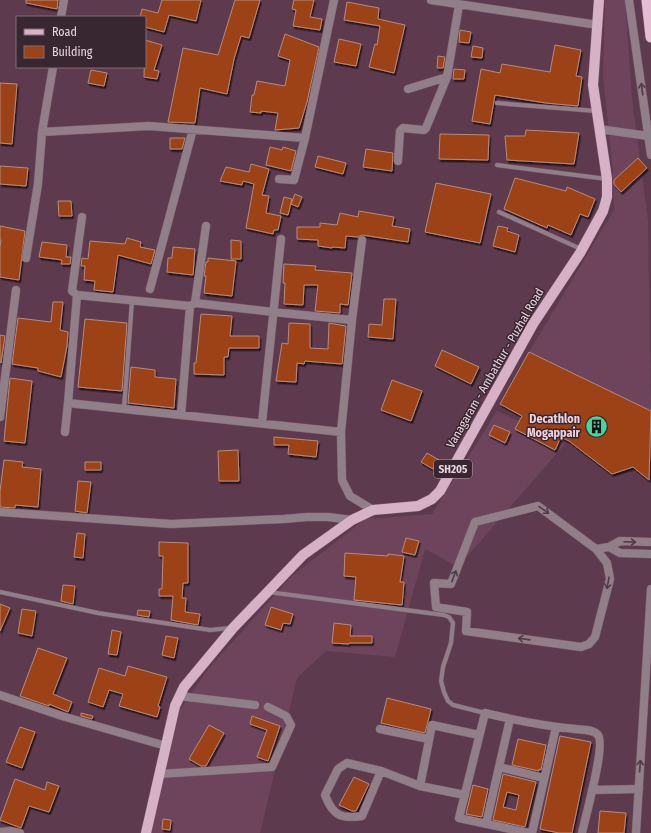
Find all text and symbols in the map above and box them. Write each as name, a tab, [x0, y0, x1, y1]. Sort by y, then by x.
legend	[16, 16, 146, 68]
text: Road	[52, 25, 77, 39]
text: Building	[52, 45, 93, 59]
one-way arrow	[638, 83, 646, 96]
street label: Vanagaram - Ambathur - Puzhal Road	[443, 286, 547, 450]
place label: Decathlon Mogappair	[527, 412, 581, 440]
building icon: Decathlon Mogappair	[583, 413, 609, 439]
road number: SH205	[434, 460, 472, 478]
one-way arrow	[538, 506, 549, 514]
one-way arrow	[623, 538, 636, 545]
one-way arrow	[450, 571, 458, 583]
one-way arrow	[604, 577, 612, 590]
one-way arrow	[518, 635, 531, 643]
one-way arrow	[637, 760, 644, 773]

